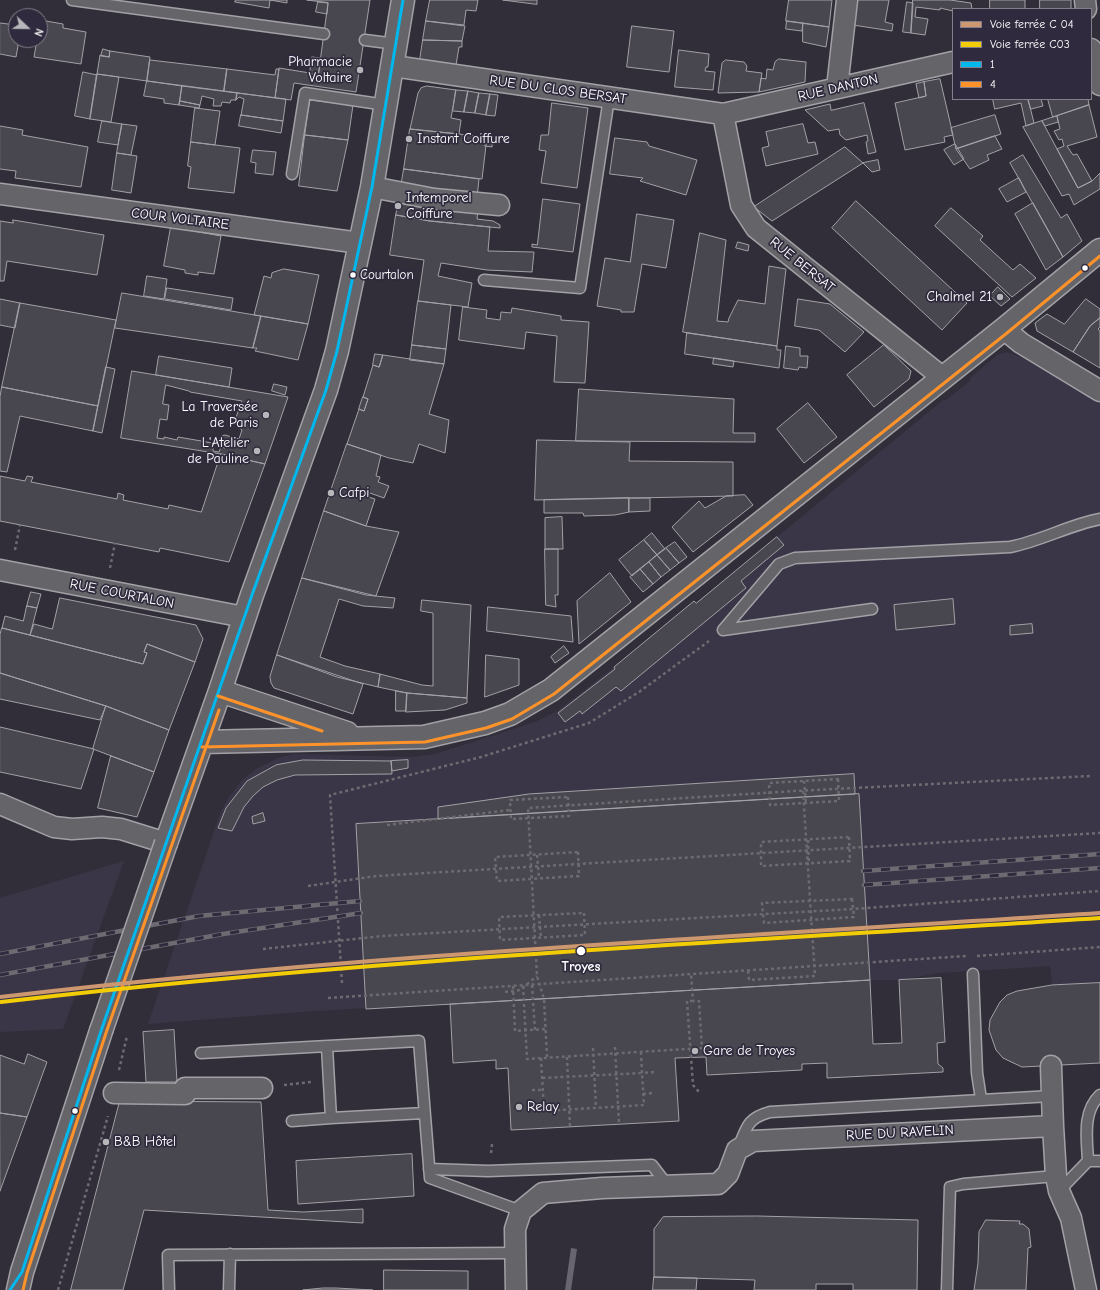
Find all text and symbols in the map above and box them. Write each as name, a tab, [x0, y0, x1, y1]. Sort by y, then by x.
north arrow	[8, 8, 48, 48]
legend	[952, 8, 1092, 100]
text: Voie ferrée C 04	[990, 17, 1074, 31]
text: N	[31, 27, 46, 38]
text: Voie ferrée C03	[990, 37, 1070, 51]
place label: Pharmacie Voltaire	[288, 54, 352, 86]
text: 1	[990, 57, 995, 71]
marker: Pharmacie Voltaire	[355, 65, 365, 75]
street label: RUE DANTON	[796, 71, 880, 105]
street label: RUE DU CLOS BERSAT	[488, 72, 628, 108]
text: 4	[990, 77, 996, 91]
place label: Instant Coiffure	[417, 131, 510, 147]
marker: Instant Coiffure	[404, 134, 414, 144]
place label: Intemporel Coiffure	[406, 190, 472, 222]
marker: Intemporel Coiffure	[393, 201, 403, 211]
street label: COUR VOLTAIRE	[130, 205, 230, 233]
street label: RUE BERSAT	[766, 234, 838, 296]
unlabelled marker	[1080, 263, 1090, 273]
place label: Courtalon	[360, 267, 414, 283]
marker: Courtalon	[348, 270, 358, 280]
place label: Chalmel 21	[926, 289, 992, 305]
marker: Chalmel 21	[995, 292, 1005, 302]
place label: La Traversée de Paris	[182, 399, 258, 432]
marker: La Traversée de Paris	[261, 410, 271, 420]
place label: L'Atelier de Pauline	[187, 435, 249, 468]
marker: L'Atelier de Pauline	[252, 446, 262, 456]
place label: Cafpi	[339, 485, 369, 501]
marker: Cafpi	[326, 488, 336, 498]
street label: RUE COURTALON	[68, 576, 176, 612]
marker: Troyes	[575, 945, 587, 957]
place label: Troyes	[562, 959, 600, 975]
place label: Gare de Troyes	[703, 1043, 795, 1059]
marker: Gare de Troyes	[690, 1046, 700, 1056]
place label: Relay	[527, 1099, 559, 1115]
marker: Relay	[514, 1102, 524, 1112]
unlabelled marker	[70, 1106, 80, 1116]
street label: RUE DU RAVELIN	[846, 1122, 954, 1144]
place label: B&B Hôtel	[114, 1134, 176, 1150]
marker: B&B Hôtel	[101, 1137, 111, 1147]

